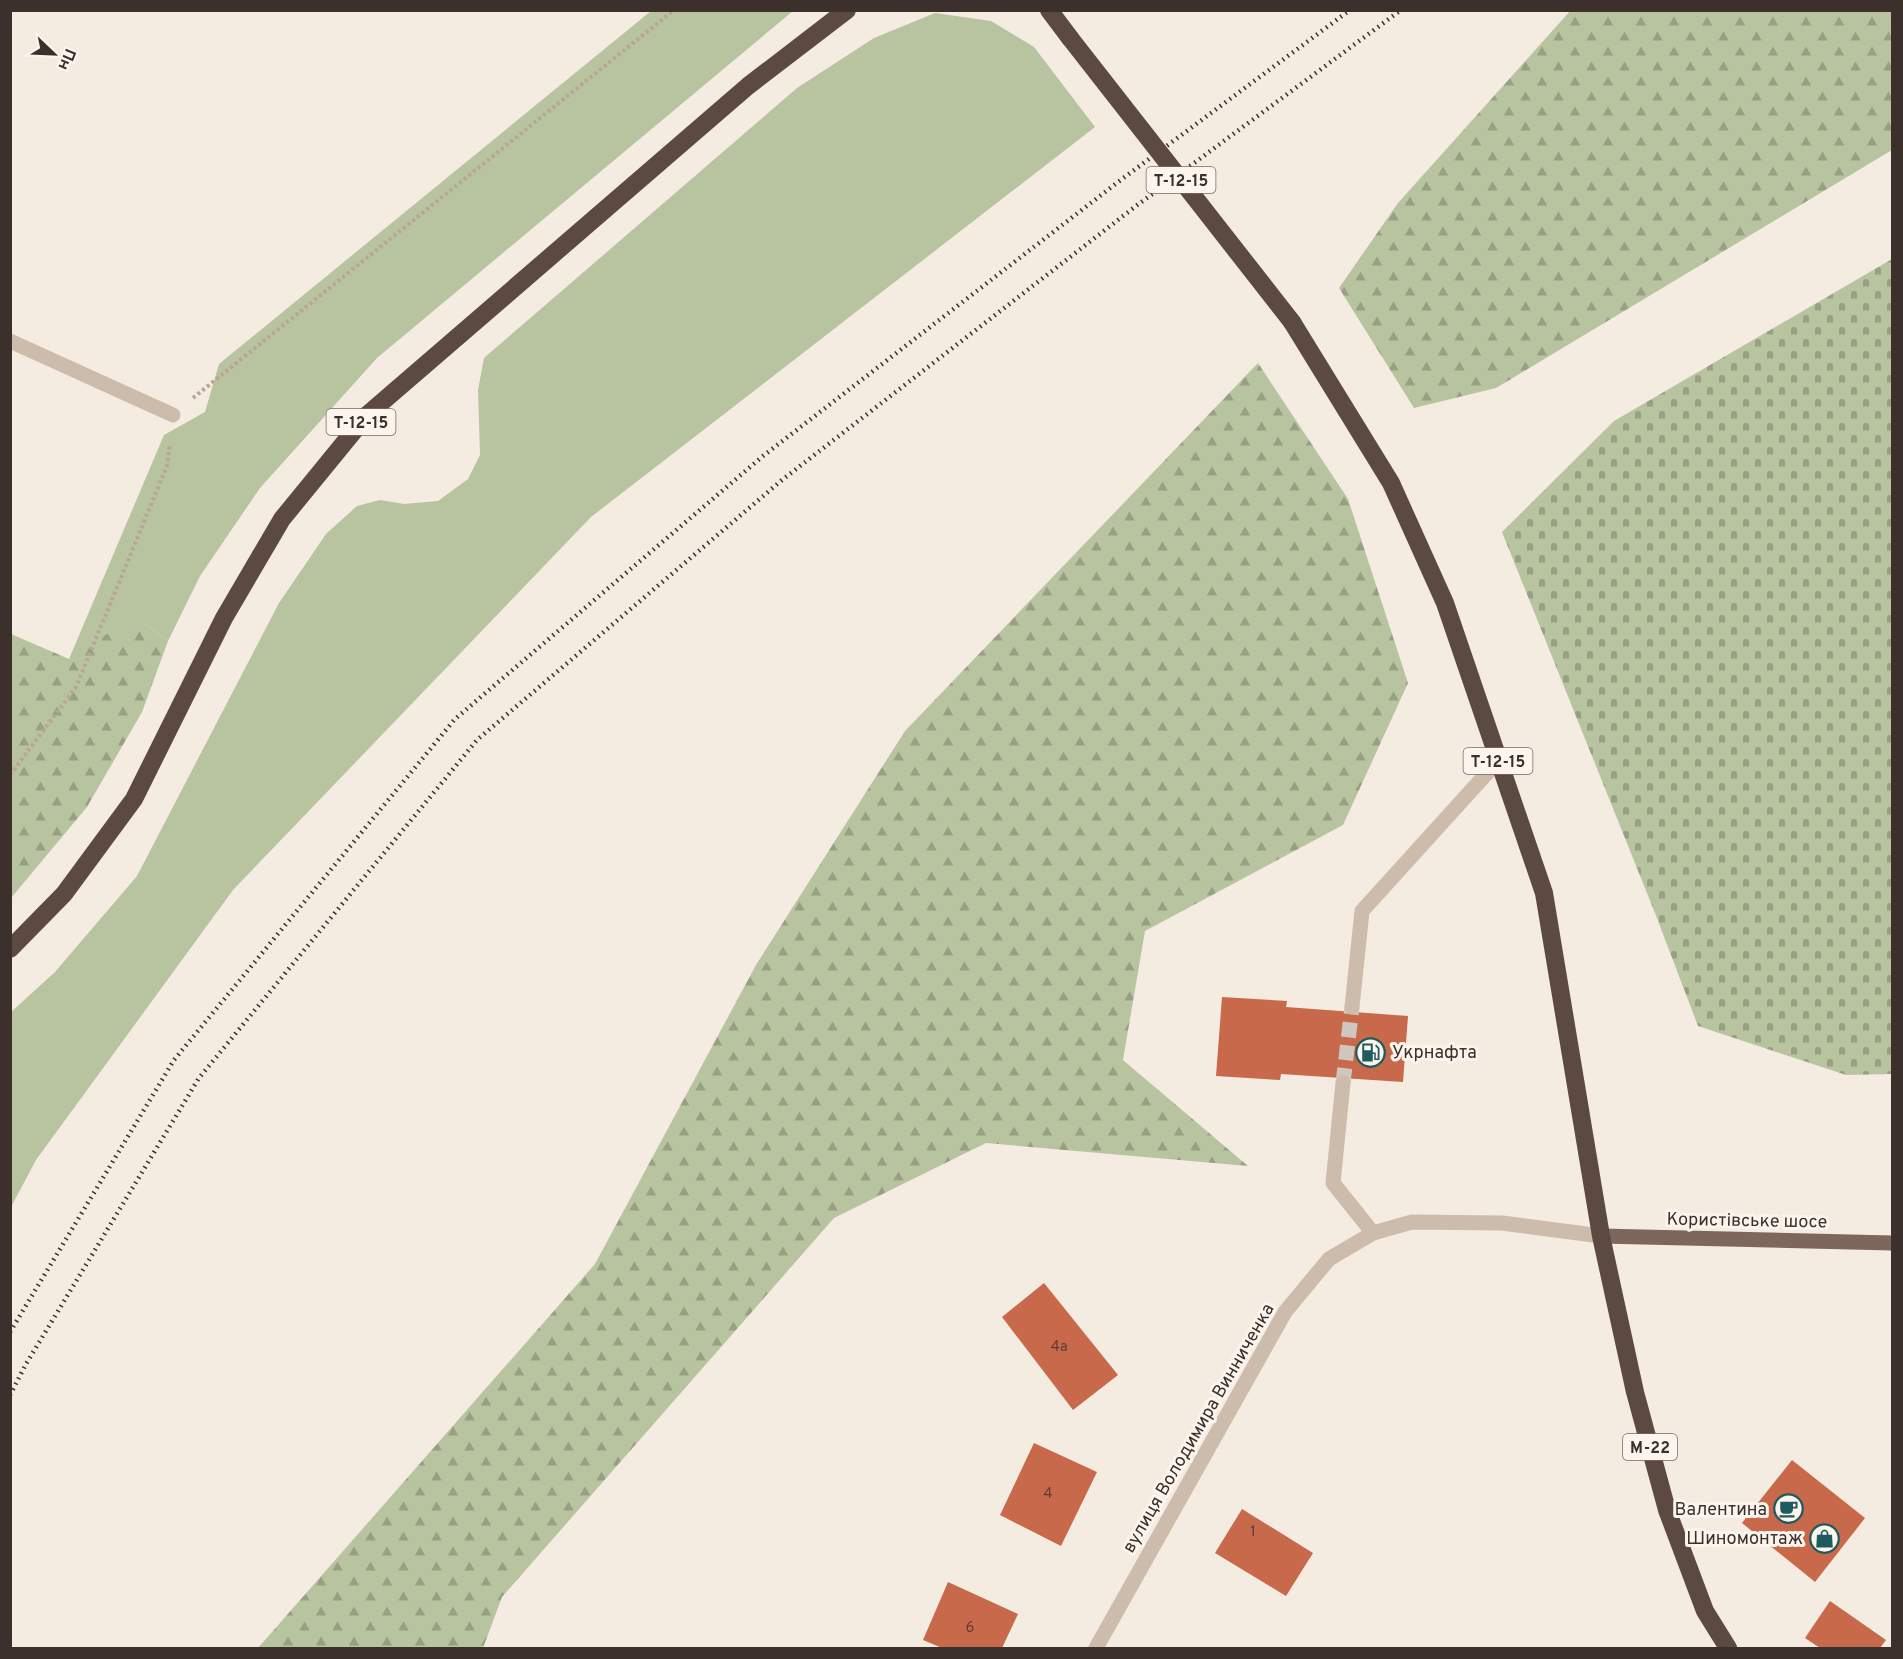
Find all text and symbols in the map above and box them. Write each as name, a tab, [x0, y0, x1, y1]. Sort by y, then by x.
north arrow	[24, 24, 84, 84]
text: Пн	[53, 45, 79, 73]
road number: Т-12-15	[1146, 167, 1216, 193]
road number: Т-12-15	[326, 409, 395, 435]
road number: Т-12-15	[1464, 748, 1532, 774]
fuel station icon: Укрнафта	[1355, 1036, 1387, 1068]
place label: Укрнафта	[1392, 1042, 1477, 1065]
street label: Користівське шосе	[1666, 1209, 1827, 1234]
street label: вулиця Володимира Винниченка	[1118, 1300, 1280, 1558]
house number: 4а	[1050, 1338, 1068, 1357]
road number: М-22	[1623, 1434, 1677, 1460]
house number: 4	[1043, 1485, 1053, 1504]
cafe icon: Валентина	[1772, 1493, 1804, 1525]
place label: Валентина	[1675, 1499, 1767, 1522]
shop icon: Шиномонтаж	[1808, 1522, 1840, 1554]
house number: 1	[1250, 1523, 1256, 1542]
place label: Шиномонтаж	[1686, 1528, 1803, 1551]
house number: 6	[966, 1619, 975, 1638]

